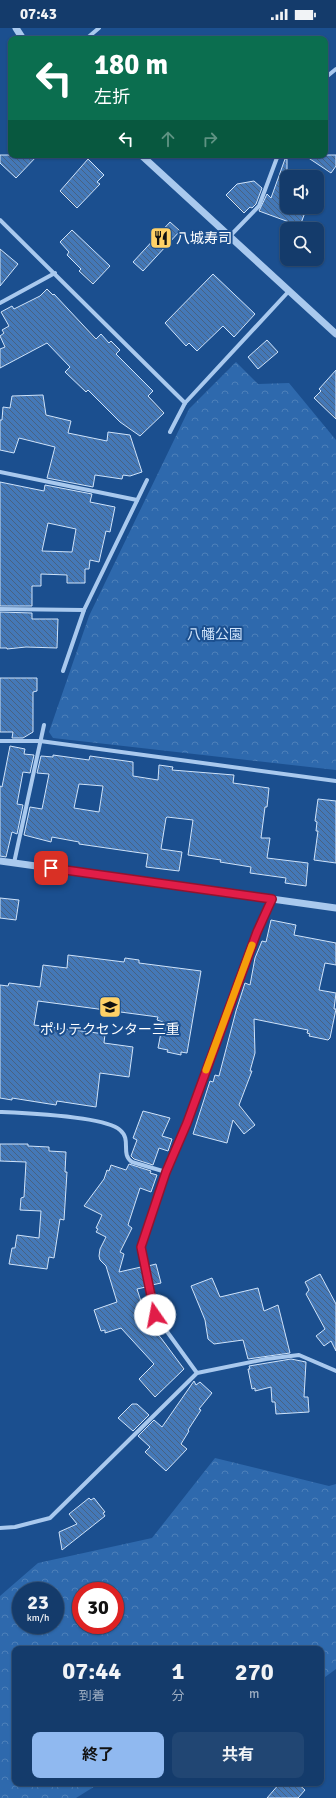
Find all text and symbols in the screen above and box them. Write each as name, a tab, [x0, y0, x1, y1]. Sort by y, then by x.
text: 07:43	[20, 5, 57, 23]
text: 180 m	[94, 48, 168, 82]
icon: left	[28, 52, 80, 104]
text: 左折	[94, 86, 130, 108]
icon: left	[115, 128, 137, 150]
icon: ahead	[157, 128, 179, 150]
icon: right	[199, 128, 221, 150]
map controls	[280, 170, 324, 266]
button: sound	[280, 170, 324, 214]
button: search	[280, 222, 324, 266]
restaurant icon: 八城寿司	[148, 225, 174, 251]
place label: 八城寿司	[176, 230, 232, 247]
park label: 八幡公園	[187, 626, 243, 643]
pin	[34, 851, 68, 885]
icon: arrive	[40, 857, 62, 879]
school or university icon: ポリテクセンター三重	[97, 994, 123, 1020]
place label: ポリテクセンター三重	[40, 1021, 180, 1038]
position arrow	[134, 1294, 176, 1336]
speed limit sign: 30	[72, 1582, 124, 1634]
text: 23	[27, 1590, 49, 1615]
text: km/h	[27, 1612, 49, 1624]
text: 07:44	[62, 1656, 121, 1686]
text: 1	[172, 1656, 184, 1686]
text: 270	[235, 1657, 274, 1687]
text: m	[249, 1686, 259, 1702]
text: 到着	[79, 1688, 105, 1704]
text: 分	[171, 1688, 185, 1704]
button: 終了	[32, 1732, 164, 1778]
button: 共有	[172, 1732, 304, 1778]

